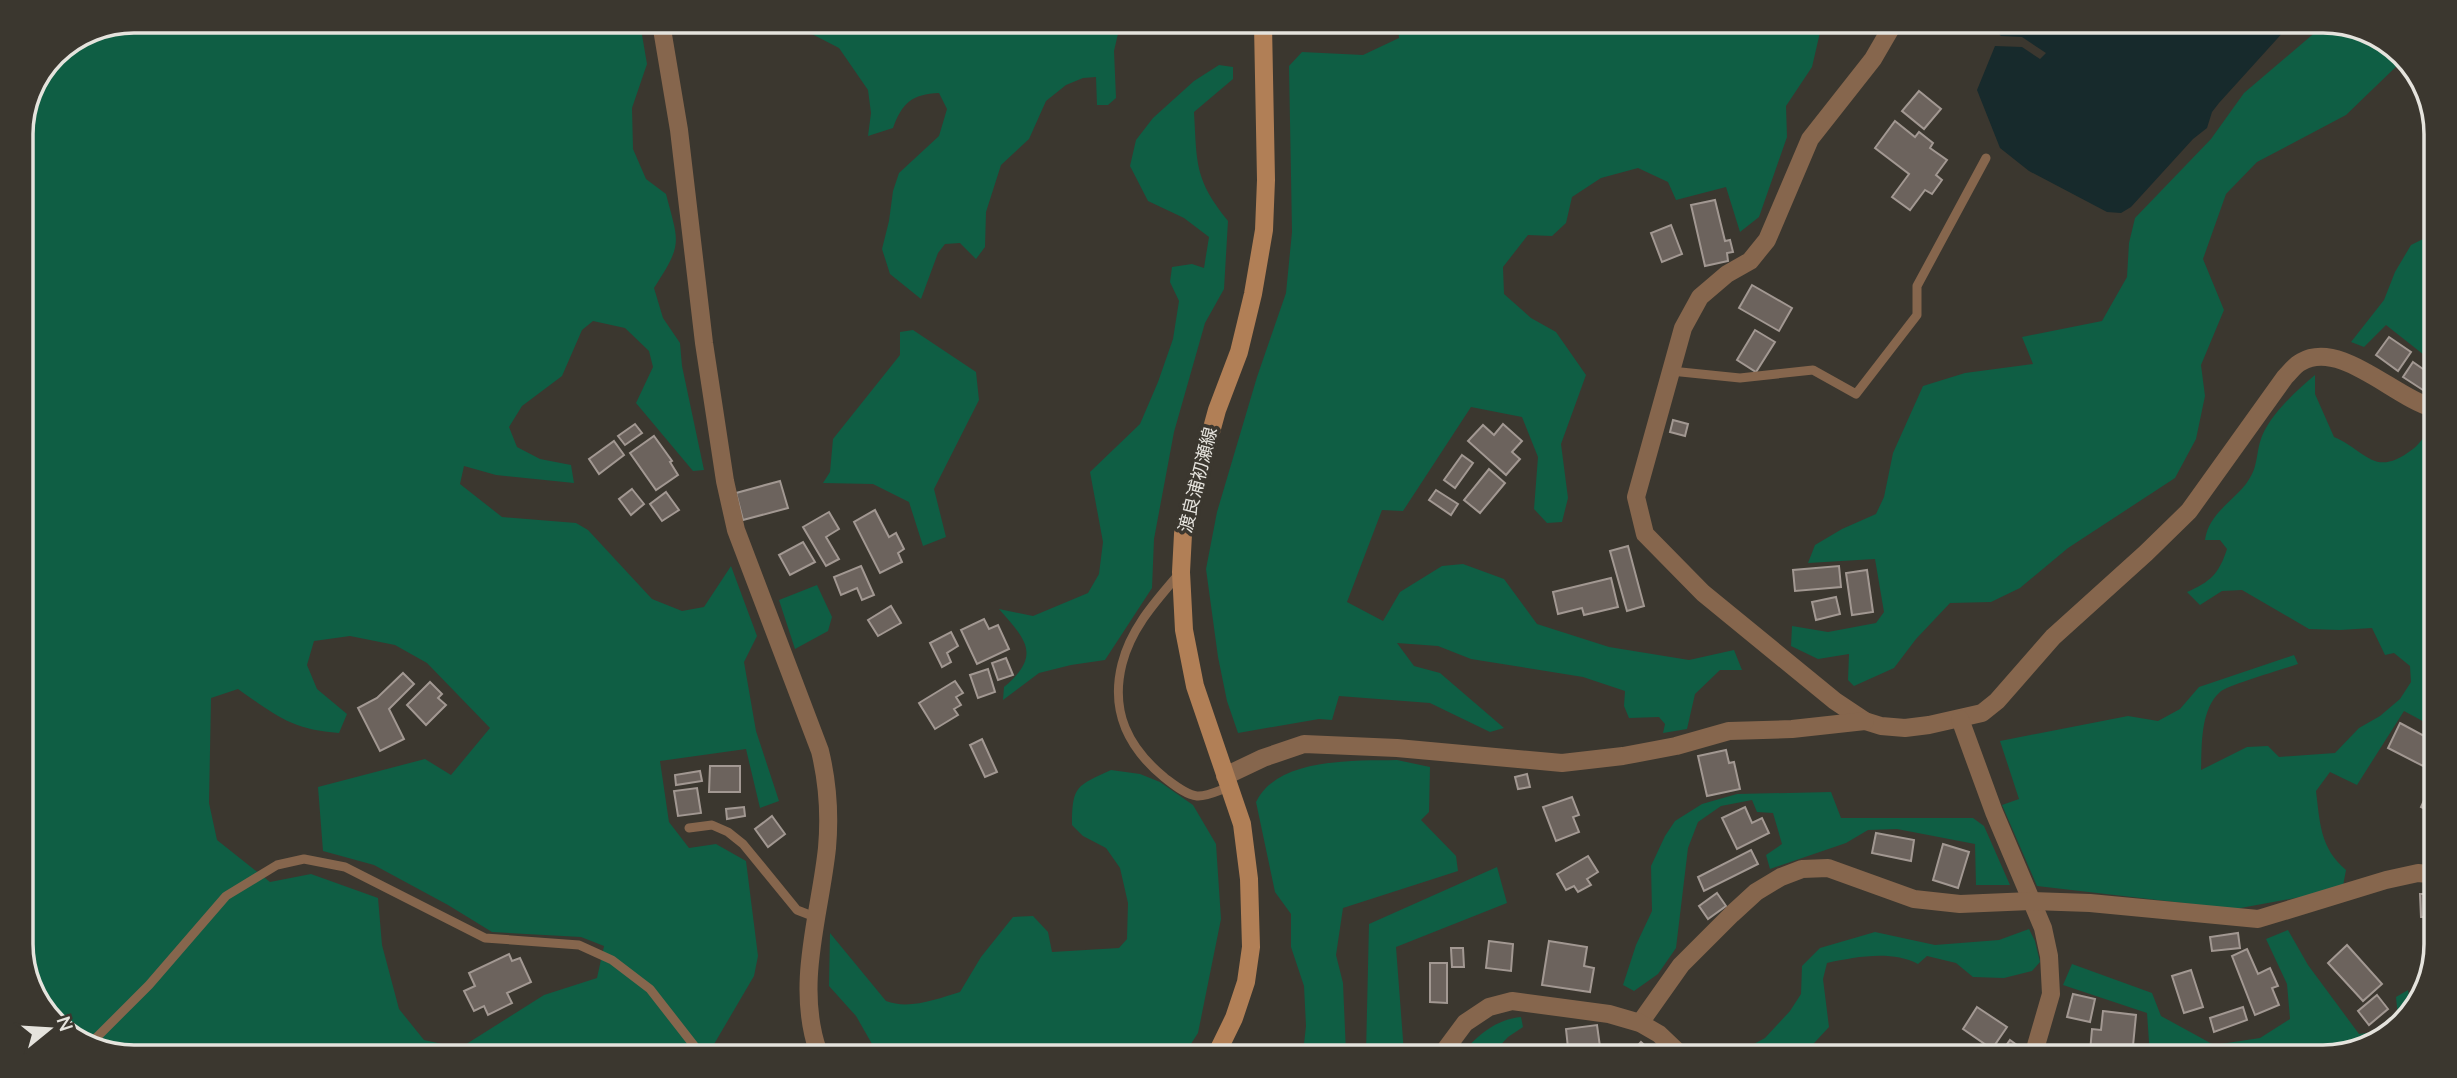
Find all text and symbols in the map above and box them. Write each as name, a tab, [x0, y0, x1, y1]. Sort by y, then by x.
street label: 渡良浦初瀬線	[1173, 425, 1222, 535]
north arrow	[14, 994, 84, 1064]
text: N	[52, 1013, 79, 1034]

